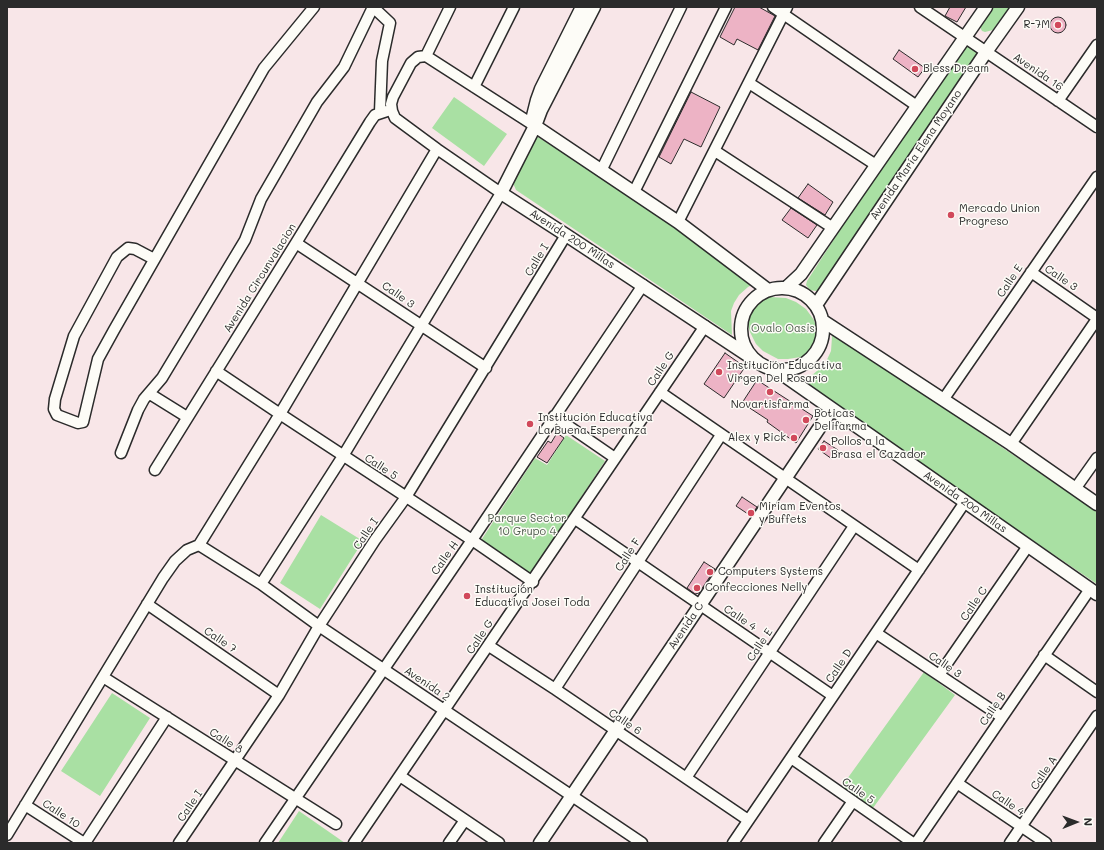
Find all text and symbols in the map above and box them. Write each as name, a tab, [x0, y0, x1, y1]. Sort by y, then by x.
place label: R-7M	[1023, 18, 1050, 32]
marker: R-7M	[1053, 20, 1063, 30]
street label: Avenida 16	[1010, 50, 1066, 94]
place label: Bless Dream	[923, 62, 989, 76]
marker: Bless Dream	[910, 64, 920, 74]
street label: Avenida María Elena Moyano	[868, 88, 964, 222]
place label: Mercado Union Progreso	[959, 202, 1040, 228]
street label: Avenida 200 Millas	[527, 206, 617, 272]
marker: Mercado Union Progreso	[946, 210, 956, 220]
street label: Avenida Circunvalacion	[221, 221, 299, 335]
street label: Calle I	[522, 241, 552, 279]
street label: Calle E	[994, 262, 1026, 300]
street label: Calle 3	[1042, 262, 1080, 294]
street label: Calle 3	[379, 279, 417, 311]
park label: Ovalo Oasis	[751, 322, 815, 336]
street label: Calle G	[645, 349, 677, 389]
place label: Institución Educativa Virgen Del Rosario	[727, 359, 842, 385]
marker: Institución Educativa Virgen Del Rosario	[714, 367, 724, 377]
marker: Novartisfarma	[765, 387, 775, 397]
place label: Novartisfarma	[731, 398, 809, 412]
place label: Boticas Delifarma	[814, 407, 867, 433]
place label: Institución Educativa La Buena Esperanza	[538, 411, 653, 437]
marker: Boticas Delifarma	[801, 415, 811, 425]
marker: Institución Educativa La Buena Esperanza	[525, 419, 535, 429]
place label: Alex y Rick	[728, 431, 786, 445]
marker: Alex y Rick	[789, 433, 799, 443]
place label: Pollos a la Brasa el Cazador	[831, 435, 926, 461]
marker: Pollos a la Brasa el Cazador	[818, 443, 828, 453]
street label: Calle 5	[362, 451, 400, 483]
street label: Avenida 200 Millas	[921, 468, 1009, 536]
place label: Miriam Eventos y Buffets	[759, 500, 841, 526]
marker: Miriam Eventos y Buffets	[746, 508, 756, 518]
park label: Parque Sector 10 Grupo 4	[488, 512, 566, 538]
street label: Calle I	[351, 516, 381, 552]
street label: Calle F	[612, 536, 644, 574]
street label: Calle H	[429, 538, 461, 578]
place label: Computers Systems	[718, 565, 823, 579]
marker: Computers Systems	[705, 567, 715, 577]
place label: Confecciones Nelly	[705, 581, 807, 595]
place label: Institución Educativa Josei Toda	[475, 583, 590, 609]
marker: Confecciones Nelly	[692, 583, 702, 593]
street label: Calle C	[958, 584, 990, 624]
marker: Institución Educativa Josei Toda	[462, 591, 472, 601]
street label: Avenida C	[665, 600, 707, 652]
street label: Calle 4	[721, 602, 759, 634]
street label: Calle G	[464, 617, 496, 657]
street label: Calle 7	[201, 624, 239, 656]
street label: Calle E	[744, 626, 776, 664]
street label: Calle D	[823, 647, 855, 685]
street label: Calle 3	[926, 649, 964, 681]
street label: Avenida 2	[402, 664, 452, 704]
street label: Calle B	[977, 690, 1009, 728]
street label: Calle 6	[606, 706, 644, 738]
street label: Calle 8	[207, 726, 245, 756]
street label: Calle A	[1028, 753, 1060, 793]
street label: Calle 5	[839, 775, 877, 807]
street label: Calle 4	[989, 787, 1027, 819]
street label: Calle I	[175, 788, 205, 824]
street label: Calle 10	[40, 797, 82, 831]
north arrow	[1056, 802, 1096, 842]
text: N	[1081, 817, 1096, 826]

